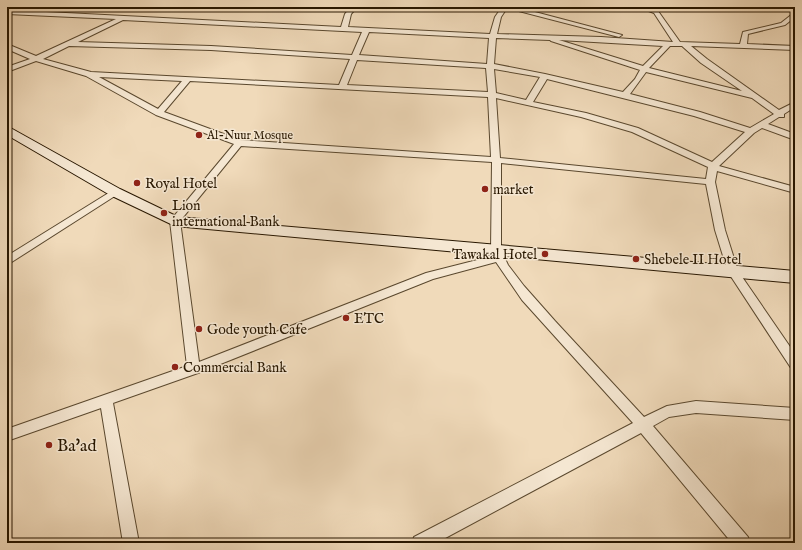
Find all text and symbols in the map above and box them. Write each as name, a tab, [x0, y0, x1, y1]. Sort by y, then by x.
place label: Al-Nuur Mosque	[206, 128, 293, 144]
marker: Al-Nuur Mosque	[194, 130, 204, 140]
place label: Royal Hotel	[145, 175, 217, 193]
marker: Royal Hotel	[132, 178, 142, 188]
place label: market	[493, 181, 534, 199]
marker: market	[480, 184, 490, 194]
place label: Lion international Bank	[172, 197, 280, 231]
marker: Lion international Bank	[159, 208, 169, 218]
place label: Tawakal Hotel	[452, 246, 537, 264]
marker: Tawakal Hotel	[540, 249, 550, 259]
place label: Shebele II Hotel	[644, 251, 742, 269]
marker: Shebele II Hotel	[631, 254, 641, 264]
place label: ETC	[354, 310, 384, 328]
marker: ETC	[341, 313, 351, 323]
place label: Gode youth Cafe	[207, 321, 307, 339]
marker: Gode youth Cafe	[194, 324, 204, 334]
place label: Commercial Bank	[183, 359, 287, 377]
marker: Commercial Bank	[170, 362, 180, 372]
place label: Ba'ad	[57, 436, 97, 457]
marker: Ba'ad	[44, 440, 54, 450]

